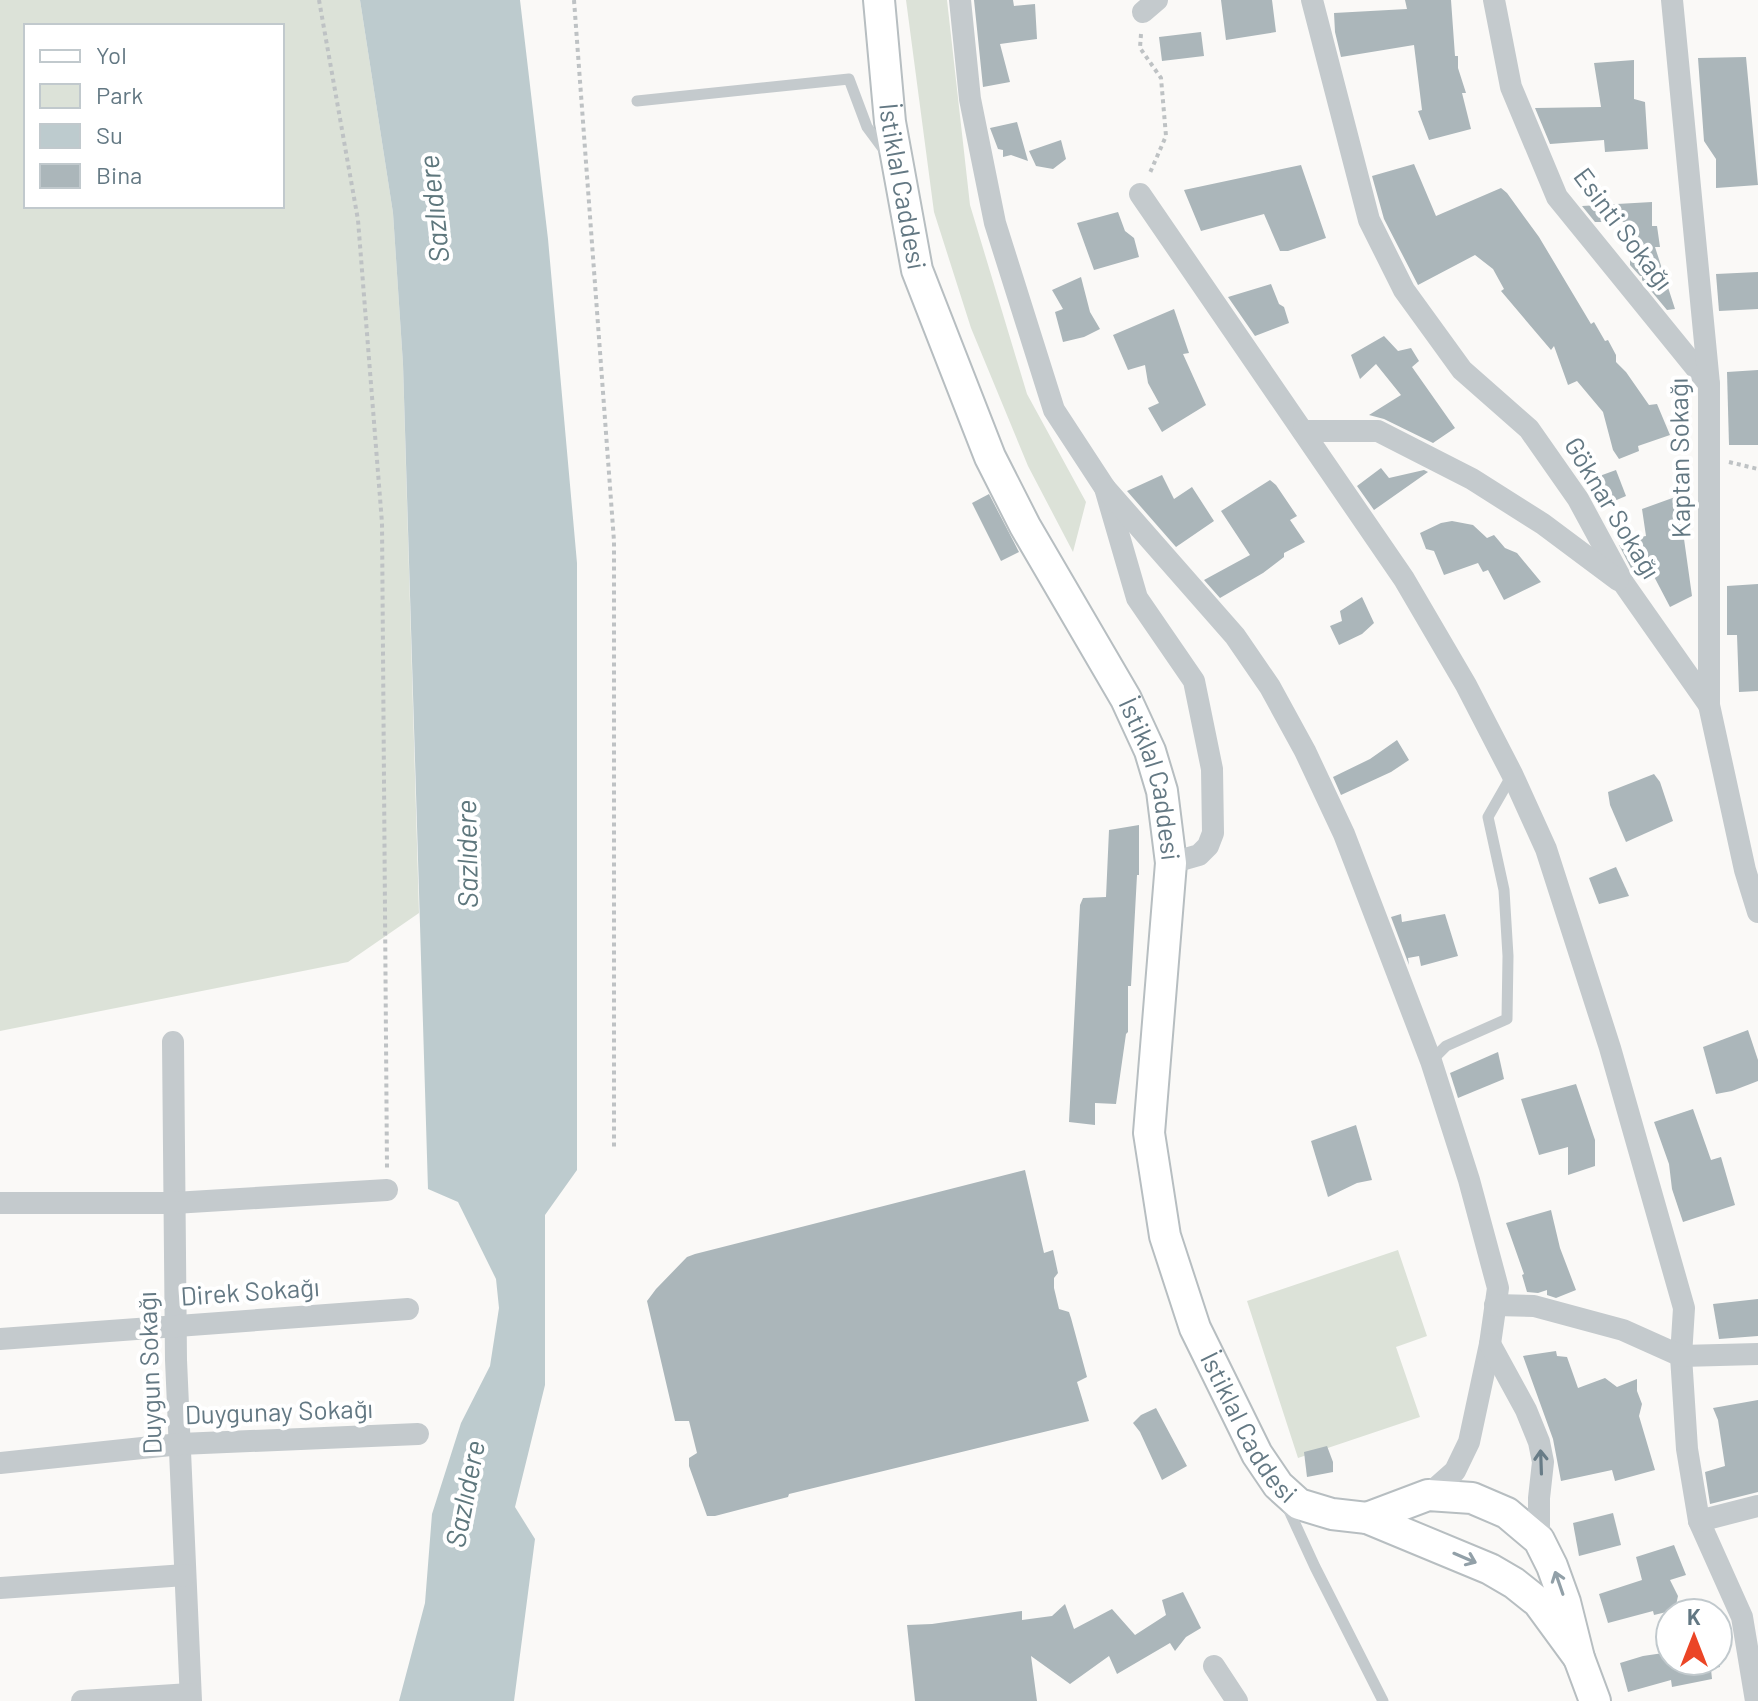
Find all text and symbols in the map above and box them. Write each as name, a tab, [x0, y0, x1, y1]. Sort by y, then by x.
legend	[24, 24, 284, 208]
text: Yol	[96, 40, 127, 69]
text: Park	[96, 80, 143, 109]
street label: İstiklal Caddesi	[874, 102, 934, 272]
text: Su	[96, 120, 123, 149]
water label: Sazlıdere	[410, 153, 456, 265]
text: Bina	[96, 160, 142, 189]
street label: Esinti Sokağı	[1568, 161, 1680, 295]
street label: Kaptan Sokağı	[1662, 378, 1695, 538]
street label: Göknar Sokağı	[1559, 431, 1668, 584]
street label: İstiklal Caddesi	[1113, 692, 1188, 862]
water label: Sazlıdere	[448, 800, 484, 908]
street label: Direk Sokağı	[179, 1270, 320, 1311]
street label: Duygun Sokağı	[130, 1291, 167, 1455]
street label: İstiklal Caddesi	[1195, 1346, 1304, 1509]
street label: Duygunay Sokağı	[184, 1392, 373, 1429]
water label: Sazlıdere	[437, 1437, 491, 1550]
one-way arrow	[1533, 1450, 1549, 1476]
one-way arrow	[1453, 1551, 1477, 1566]
one-way arrow	[1550, 1571, 1565, 1596]
north arrow	[1654, 1597, 1734, 1677]
text: K	[1687, 1603, 1701, 1629]

